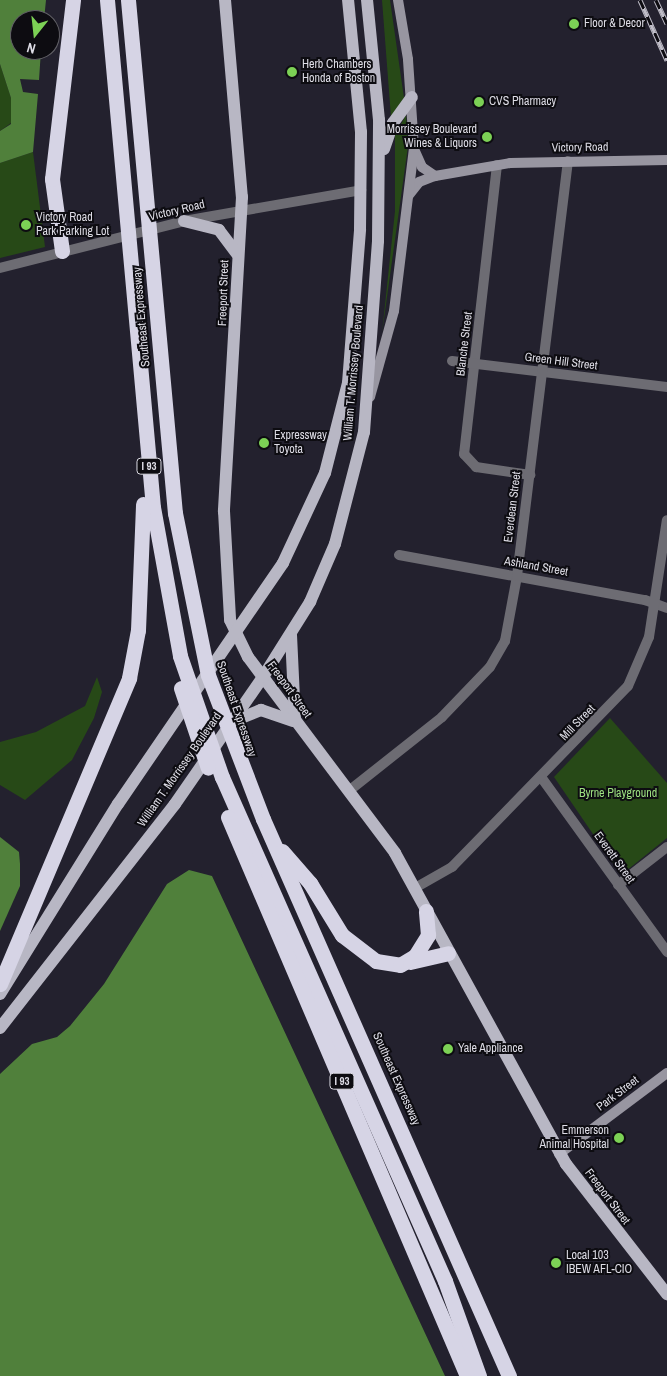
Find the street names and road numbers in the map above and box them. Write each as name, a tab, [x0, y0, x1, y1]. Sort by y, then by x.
street label: Victory Road	[552, 140, 608, 156]
street label: Victory Road	[148, 198, 206, 224]
street label: Freeport Street	[216, 260, 232, 326]
street label: Southeast Expressway	[130, 267, 154, 367]
street label: William T. Morrissey Boulevard	[341, 305, 367, 441]
street label: Blanche Street	[454, 311, 476, 377]
street label: Green Hill Street	[524, 350, 598, 374]
road number: I 93	[135, 458, 163, 474]
street label: Everdean Street	[502, 471, 524, 543]
street label: Ashland Street	[503, 554, 569, 580]
street label: Southeast Expressway	[213, 659, 259, 759]
street label: Freeport Street	[264, 659, 314, 721]
street label: Mill Street	[557, 702, 599, 744]
street label: William T. Morrissey Boulevard	[135, 710, 225, 830]
street label: Everett Street	[590, 829, 638, 887]
street label: Southeast Expressway	[369, 1030, 423, 1128]
road number: I 93	[328, 1072, 356, 1090]
street label: Park Street	[594, 1073, 642, 1115]
street label: Freeport Street	[581, 1166, 633, 1228]

